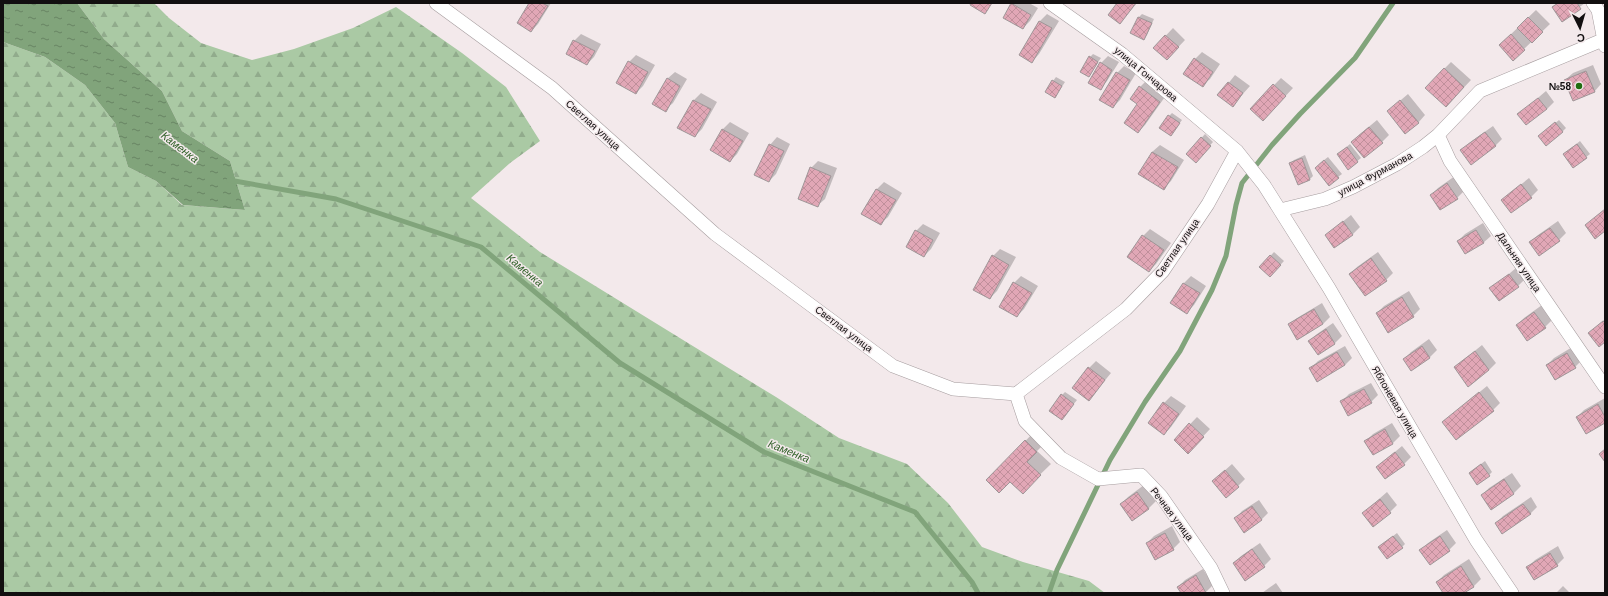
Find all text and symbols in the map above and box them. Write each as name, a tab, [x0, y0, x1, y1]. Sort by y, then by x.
north arrow	[1560, 8, 1600, 48]
text: С	[1576, 32, 1585, 44]
street label: улица Гончарова	[1112, 44, 1180, 104]
place label: №58	[1549, 81, 1571, 92]
marker: №58	[1574, 81, 1584, 91]
street label: Светлая улица	[564, 98, 623, 152]
water label: Каменка	[159, 129, 201, 165]
street label: улица Фурманова	[1336, 150, 1414, 198]
street label: Светлая улица	[1153, 216, 1202, 279]
street label: Дальняя улица	[1495, 230, 1543, 294]
water label: Каменка	[504, 251, 546, 289]
street label: Светлая улица	[813, 304, 875, 354]
street label: Яблоневая улица	[1370, 364, 1420, 440]
water label: Каменка	[767, 437, 811, 465]
street label: Речная улица	[1149, 485, 1196, 543]

